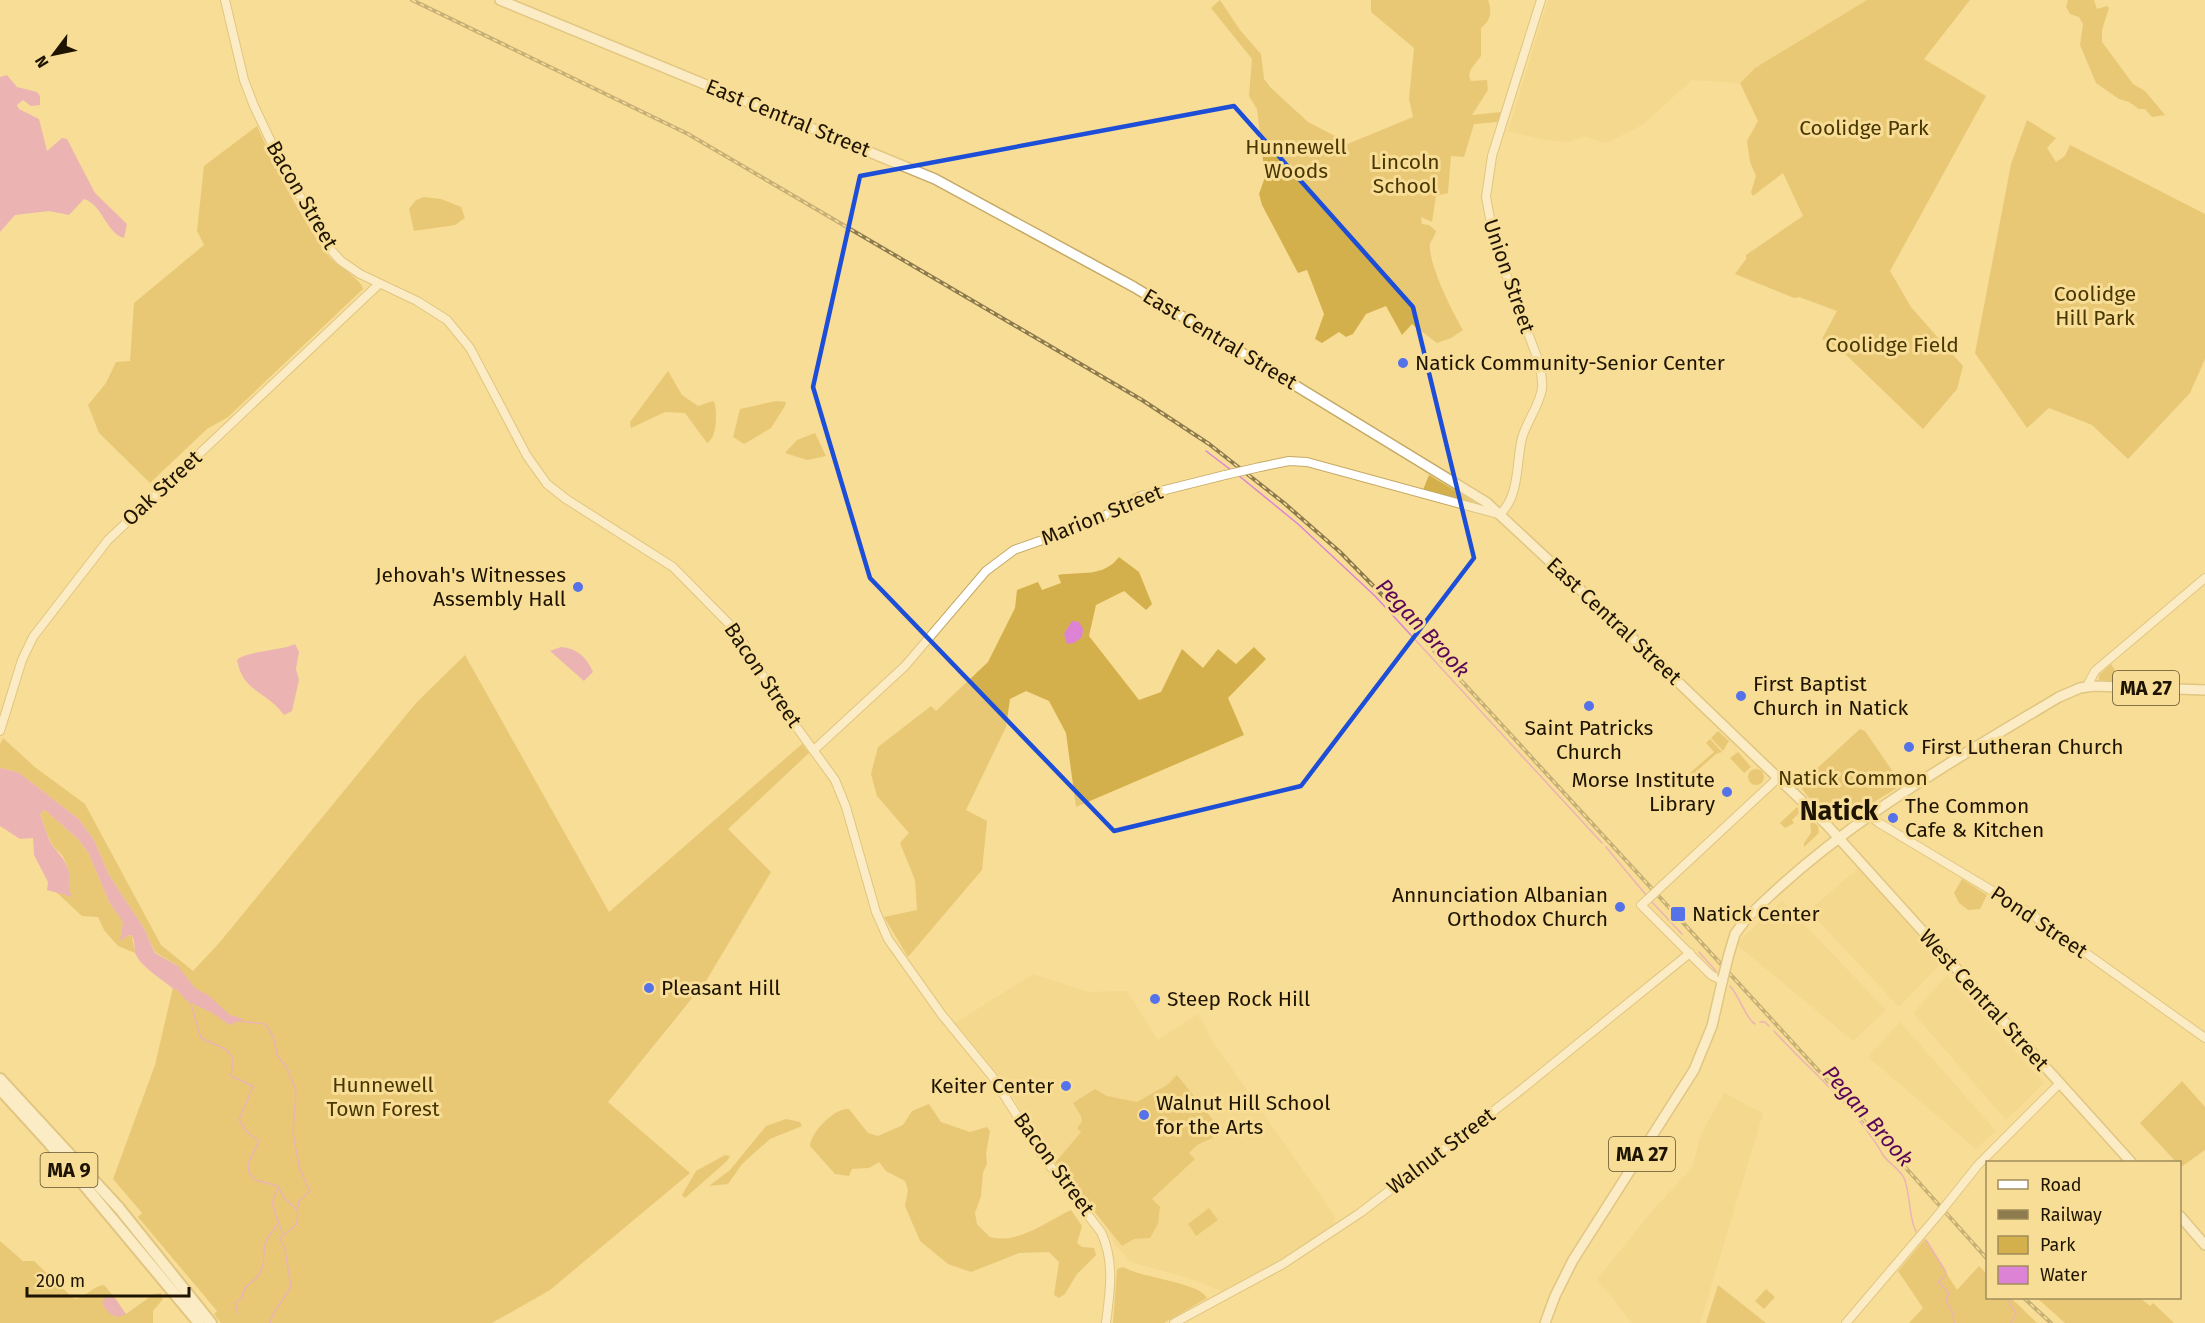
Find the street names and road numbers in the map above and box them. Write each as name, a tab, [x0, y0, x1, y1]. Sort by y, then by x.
street label: East Central Street	[702, 73, 874, 163]
street label: Bacon Street	[261, 136, 344, 254]
street label: Union Street	[1477, 215, 1541, 337]
street label: East Central Street	[1138, 283, 1302, 395]
street label: Oak Street	[117, 444, 207, 531]
street label: Marion Street	[1037, 479, 1167, 551]
street label: East Central Street	[1541, 552, 1687, 690]
street label: Bacon Street	[718, 618, 808, 733]
road number: MA 27	[2113, 671, 2179, 705]
street label: Pond Street	[1986, 880, 2093, 964]
street label: West Central Street	[1914, 924, 2055, 1076]
street label: Walnut Street	[1382, 1102, 1501, 1200]
street label: Bacon Street	[1008, 1107, 1100, 1221]
road number: MA 27	[1609, 1137, 1675, 1171]
road number: MA 9	[40, 1153, 98, 1187]

